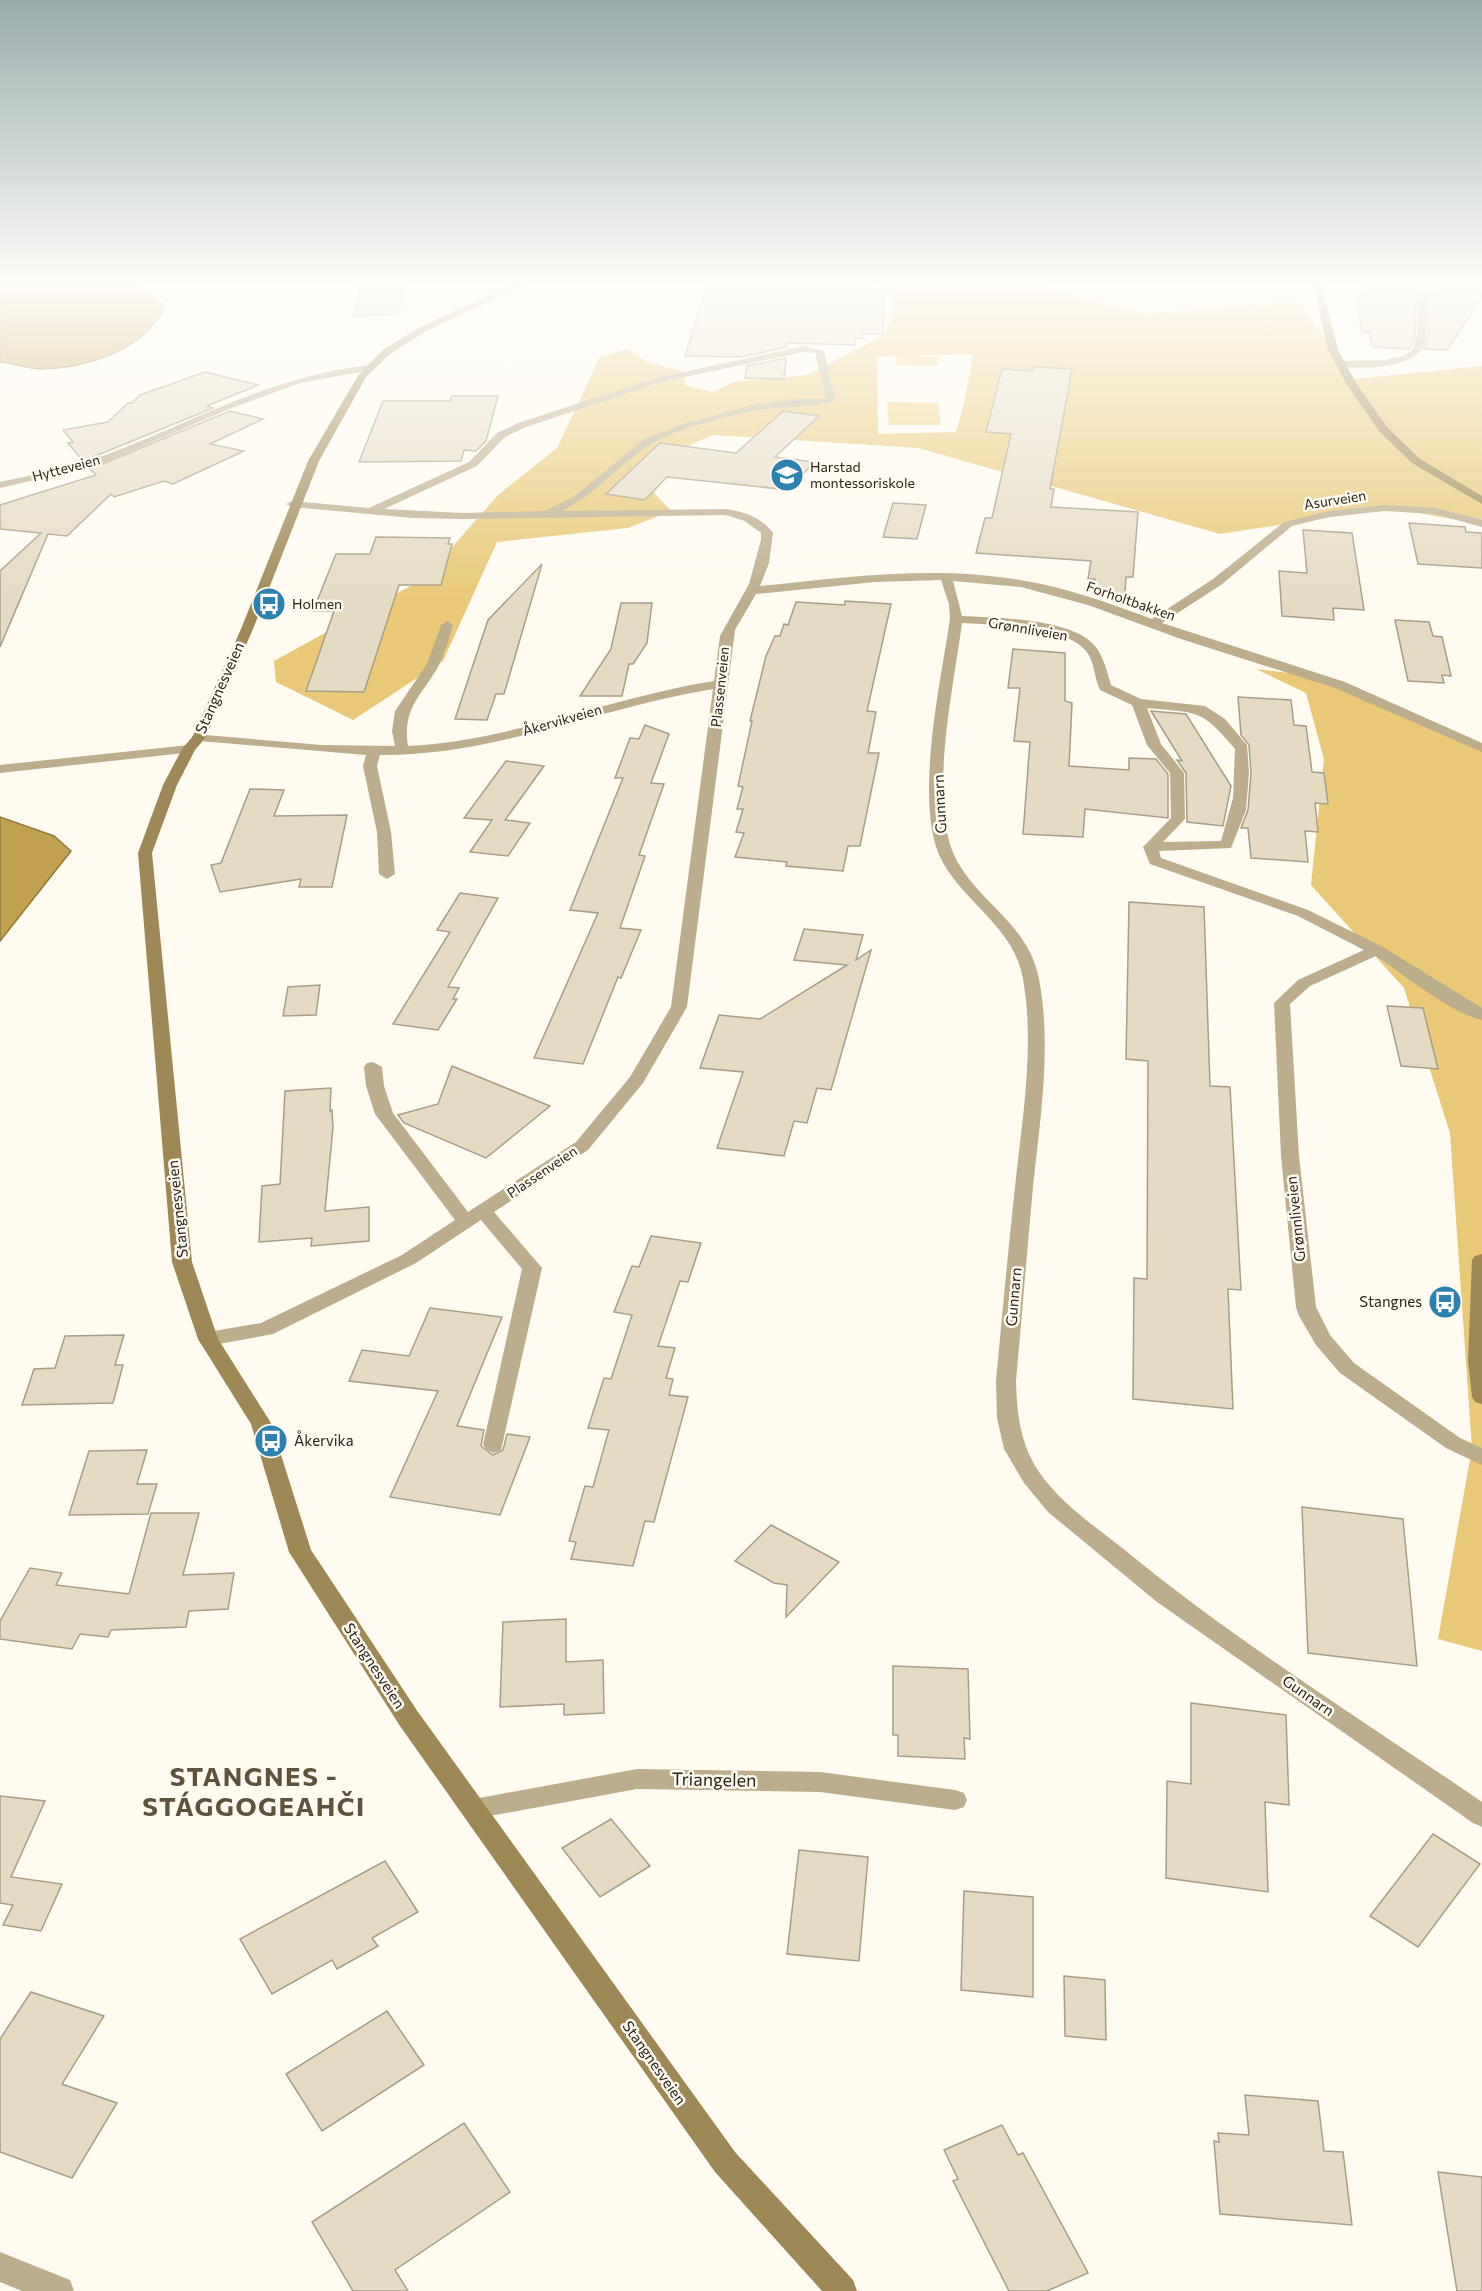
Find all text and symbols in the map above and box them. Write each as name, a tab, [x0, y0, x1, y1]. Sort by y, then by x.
street label: Hytteveien	[30, 450, 102, 485]
school or university icon: Harstad montessoriskole	[769, 457, 805, 493]
place label: Harstad montessoriskole	[810, 458, 915, 491]
street label: Asurveien	[1303, 486, 1367, 513]
street label: Forholtbakken	[1084, 577, 1178, 624]
bus stop icon: Holmen	[251, 586, 287, 622]
place label: Holmen	[292, 595, 342, 612]
street label: Grønnliveien	[987, 613, 1069, 644]
street label: Stangnesveien	[191, 639, 247, 736]
street label: Plassenveien	[707, 646, 732, 728]
street label: Åkervikveien	[520, 700, 603, 739]
street label: Gunnarn	[928, 774, 950, 834]
street label: Plassenveien	[503, 1142, 580, 1201]
street label: Stangnesveien	[163, 1159, 191, 1259]
street label: Grønnliveien	[1282, 1175, 1308, 1263]
street label: Gunnarn	[1001, 1267, 1025, 1327]
bus stop icon: Stangnes	[1427, 1284, 1463, 1320]
place label: Stangnes	[1359, 1292, 1422, 1310]
bus stop icon: Åkervika	[253, 1423, 289, 1459]
place label: Åkervika	[294, 1430, 354, 1449]
street label: Stangnesveien	[341, 1619, 409, 1712]
street label: Gunnarn	[1279, 1671, 1338, 1719]
district label: STANGNES - STÁGGOGEAHČI	[142, 1760, 366, 1821]
street label: Triangelen	[671, 1767, 757, 1791]
street label: Stangnesveien	[619, 2017, 690, 2108]

